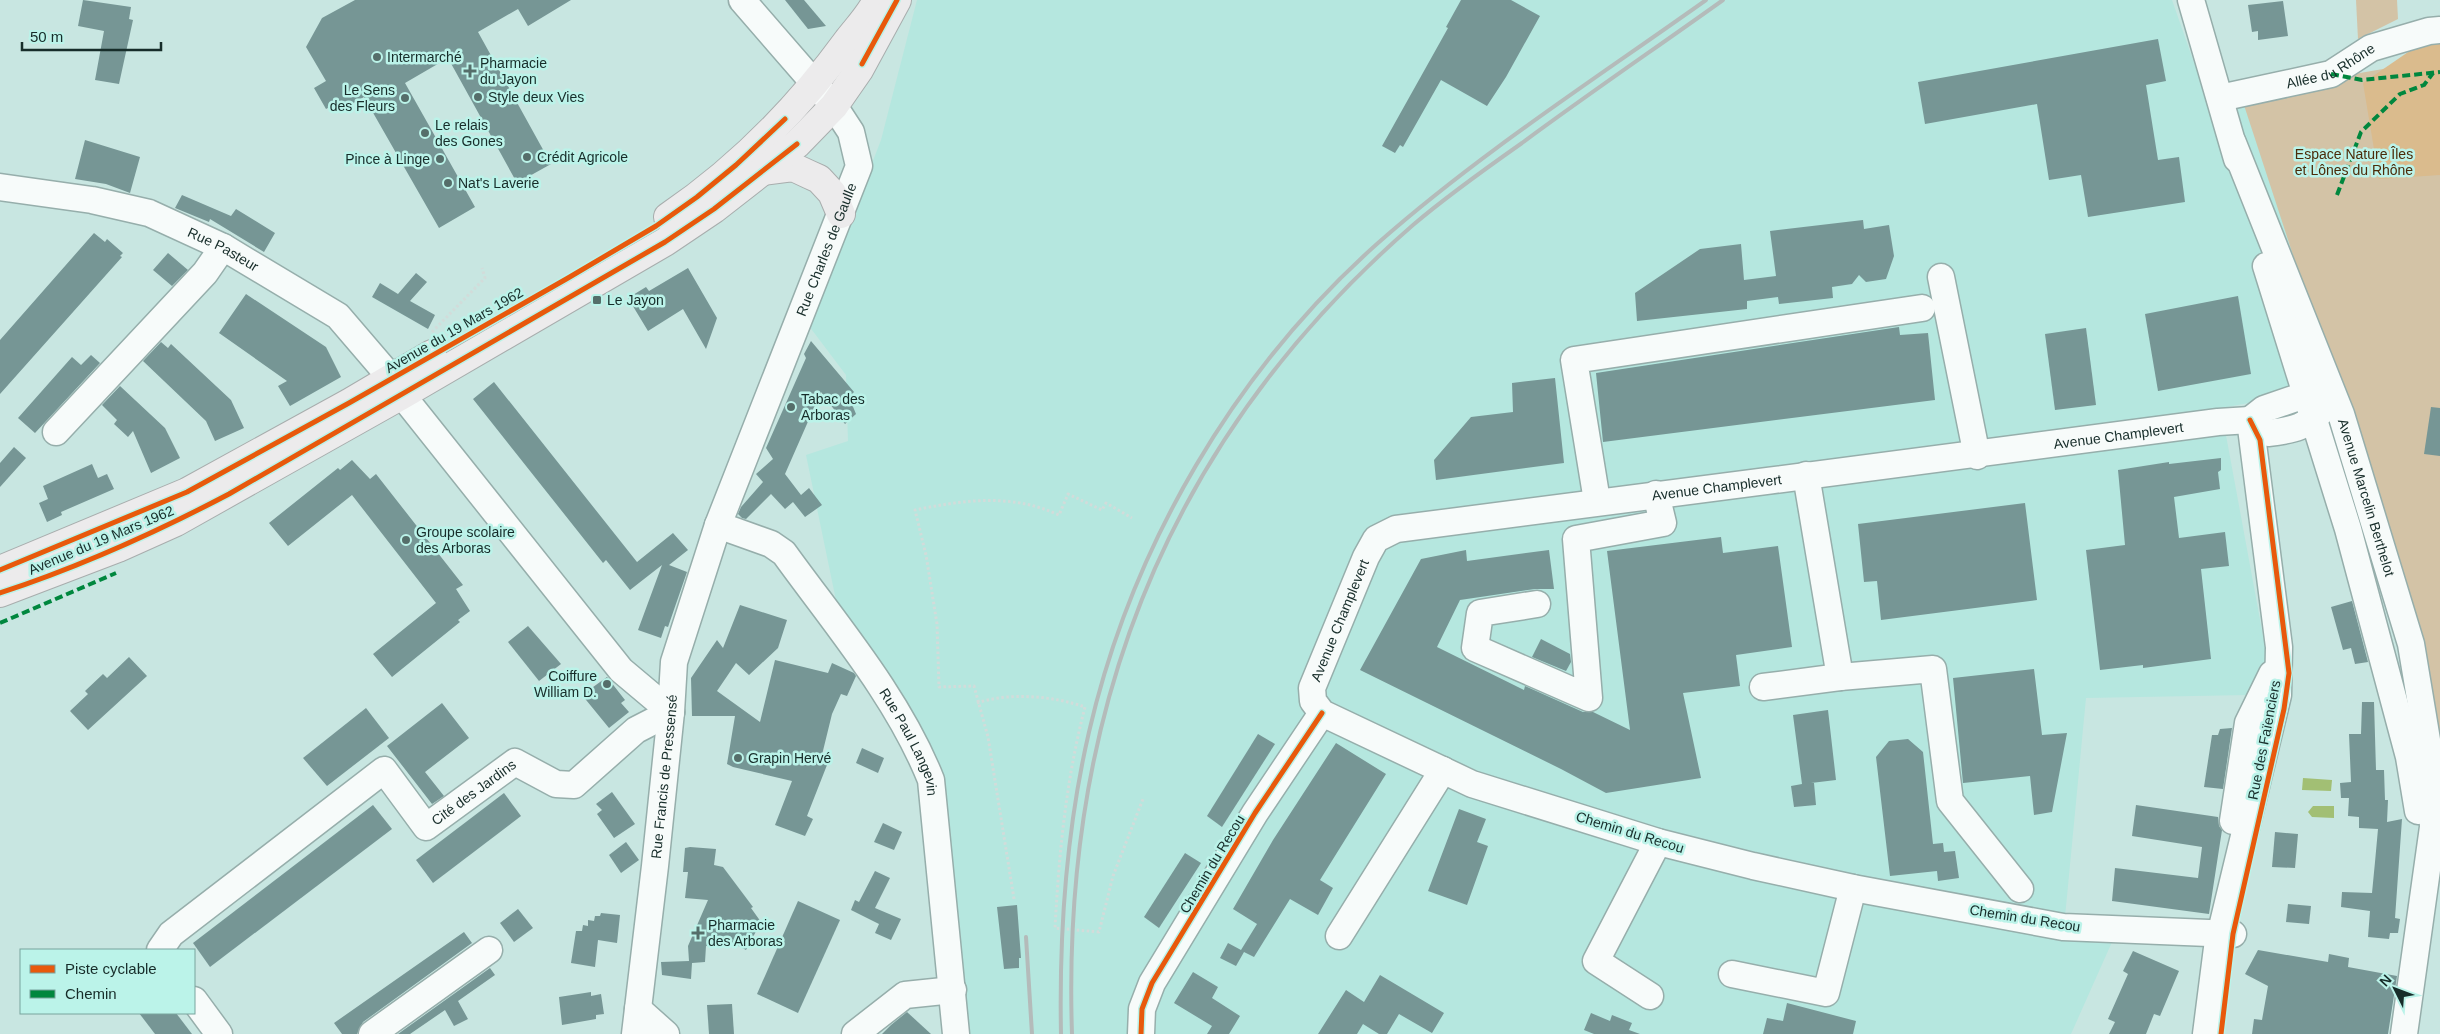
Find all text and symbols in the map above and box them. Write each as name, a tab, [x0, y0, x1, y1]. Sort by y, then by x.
scale bar	[22, 20, 161, 52]
text: 50 m	[30, 28, 63, 45]
street label: Allée du Rhône	[2285, 40, 2378, 91]
place label: Intermarché	[387, 49, 462, 65]
marker: Intermarché	[371, 51, 383, 63]
place label: Pharmacie du Jayon	[480, 55, 547, 87]
marker: Pharmacie du Jayon	[464, 65, 476, 77]
place label: Le Sens des Fleurs	[330, 82, 395, 114]
place label: Style deux Vies	[488, 89, 584, 105]
marker: Style deux Vies	[472, 91, 484, 103]
marker: Le Sens des Fleurs	[399, 92, 411, 104]
place label: Le relais des Gones	[435, 117, 503, 149]
marker: Le relais des Gones	[419, 127, 431, 139]
park label: Espace Nature Îles et Lônes du Rhône	[2295, 146, 2413, 178]
place label: Crédit Agricole	[537, 149, 628, 165]
place label: Pince à Linge	[345, 151, 430, 167]
marker: Crédit Agricole	[521, 151, 533, 163]
marker: Pince à Linge	[434, 153, 446, 165]
place label: Nat's Laverie	[458, 175, 539, 191]
marker: Nat's Laverie	[442, 177, 454, 189]
street label: Rue Charles de Gaulle	[793, 180, 860, 318]
street label: Rue Pasteur	[185, 224, 262, 275]
street label: Avenue du 19 Mars 1962	[382, 284, 526, 376]
place label: Le Jayon	[607, 292, 664, 308]
marker: Le Jayon	[591, 294, 603, 306]
place label: Tabac des Arboras	[801, 391, 865, 423]
marker: Tabac des Arboras	[785, 401, 797, 413]
street label: Avenue Marcelin Berthelot	[2335, 417, 2398, 578]
street label: Avenue Champlevert	[2053, 419, 2184, 452]
street label: Avenue Champlevert	[1651, 471, 1783, 503]
street label: Avenue du 19 Mars 1962	[26, 502, 176, 578]
place label: Groupe scolaire des Arboras	[416, 524, 515, 556]
marker: Groupe scolaire des Arboras	[400, 534, 412, 546]
street label: Avenue Champlevert	[1308, 557, 1372, 684]
place label: Coiffure William D.	[534, 668, 597, 700]
marker: Coiffure William D.	[601, 678, 613, 690]
street label: Rue des Faïenciers	[2245, 679, 2283, 801]
street label: Rue Paul Langevin	[876, 685, 941, 797]
street label: Rue Francis de Pressensé	[648, 694, 680, 860]
place label: Grapin Hervé	[748, 750, 831, 766]
marker: Grapin Hervé	[732, 752, 744, 764]
street label: Cité des Jardins	[428, 756, 519, 828]
street label: Chemin du Recou	[1574, 808, 1686, 856]
street label: Chemin du Recou	[1176, 812, 1248, 916]
street label: Chemin du Recou	[1968, 901, 2082, 935]
place label: Pharmacie des Arboras	[708, 917, 783, 949]
marker: Pharmacie des Arboras	[692, 927, 704, 939]
legend	[20, 949, 195, 1014]
text: Piste cyclable	[65, 960, 157, 977]
north arrow	[2370, 964, 2420, 1014]
text: N	[2376, 971, 2395, 989]
text: Chemin	[65, 985, 117, 1002]

